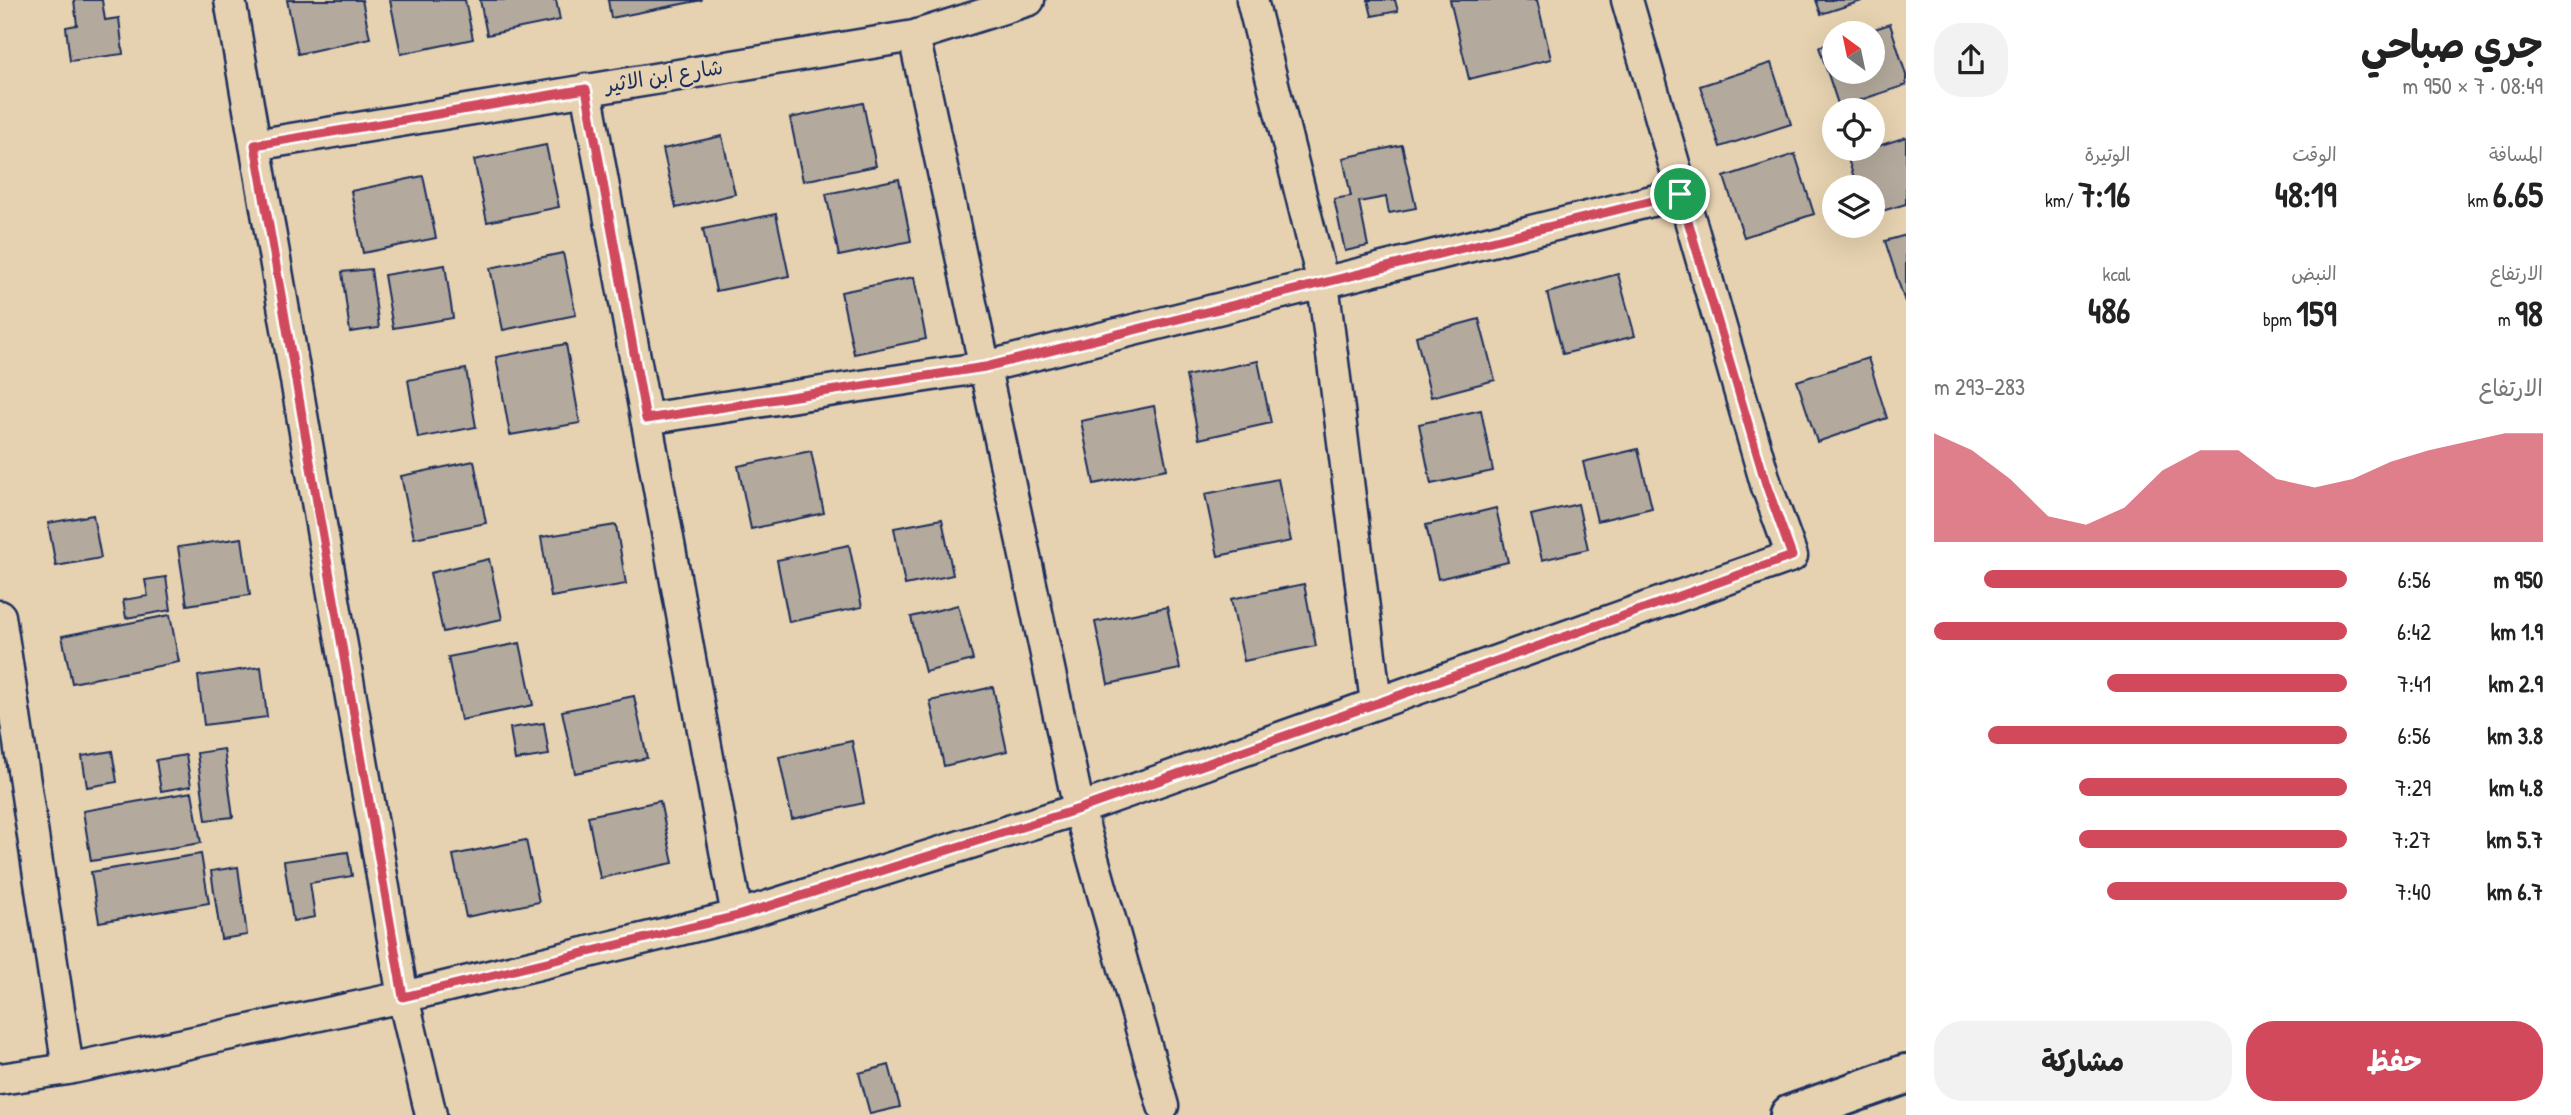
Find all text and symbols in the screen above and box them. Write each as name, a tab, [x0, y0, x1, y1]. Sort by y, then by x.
text: جري صباحي	[2361, 18, 2543, 70]
north arrow	[1822, 21, 1885, 84]
map controls	[1822, 21, 1885, 238]
button: share	[1934, 23, 2008, 97]
street label: شارع ابن الاثير	[601, 52, 725, 100]
text: 08:49 · 7 × 950 m	[2402, 70, 2543, 101]
button: locate	[1822, 98, 1885, 161]
text: الوتيرة	[2084, 141, 2130, 167]
text: الوقت	[2292, 141, 2337, 167]
text: المسافة	[2489, 141, 2543, 167]
pin	[1650, 164, 1710, 224]
text: 7:16	[2078, 171, 2130, 218]
text: 48:19	[2275, 171, 2337, 218]
text: 6.65	[2493, 171, 2543, 218]
icon: arrive	[1661, 175, 1699, 213]
button: layers	[1822, 175, 1885, 238]
text: /km	[2045, 187, 2078, 213]
text: km	[2468, 187, 2493, 213]
text: النبض	[2291, 260, 2337, 286]
text: الارتفاع	[2490, 260, 2543, 286]
text: kcal	[2103, 261, 2130, 287]
text: 486	[2088, 287, 2130, 334]
text: 159	[2296, 290, 2337, 337]
text: 98	[2515, 290, 2543, 337]
text: bpm	[2263, 306, 2296, 332]
text: m	[2498, 306, 2515, 332]
text: 283–293 m	[1934, 371, 2025, 402]
text: الارتفاع	[2479, 372, 2543, 403]
text: 6:56	[2398, 564, 2431, 595]
text: 950 m	[2494, 564, 2543, 595]
text: 6:42	[2397, 616, 2431, 647]
text: 1.9 km	[2491, 616, 2543, 647]
text: 7:41	[2397, 668, 2431, 699]
text: 2.9 km	[2488, 668, 2543, 699]
text: 6:56	[2398, 720, 2431, 751]
text: 3.8 km	[2487, 720, 2543, 751]
text: 7:29	[2395, 772, 2431, 803]
text: 4.8 km	[2489, 772, 2543, 803]
text: 7:27	[2392, 824, 2431, 855]
text: 5.7 km	[2486, 824, 2543, 855]
text: 7:40	[2395, 876, 2431, 907]
text: 6.7 km	[2487, 876, 2543, 907]
button: مشاركة	[1934, 1021, 2232, 1101]
button: حفظ	[2246, 1021, 2543, 1101]

